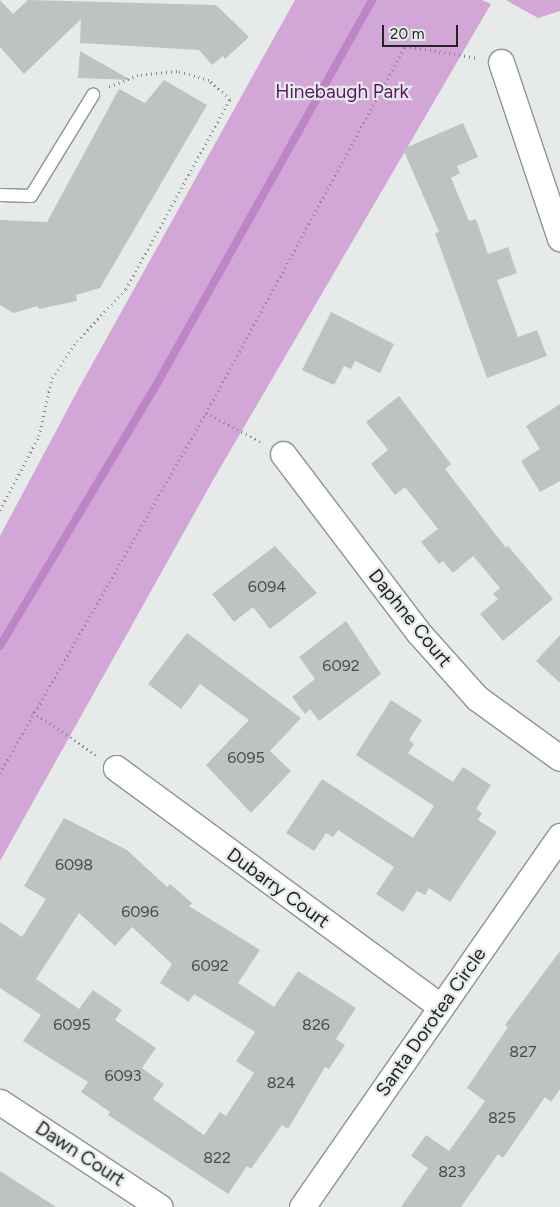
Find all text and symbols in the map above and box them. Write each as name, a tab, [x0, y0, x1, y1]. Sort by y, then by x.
scale bar	[385, 15, 461, 47]
text: 20 m	[390, 25, 424, 43]
park label: Hinebaugh Park	[275, 81, 409, 103]
street label: Daphne Court	[364, 565, 456, 671]
house number: 6094	[248, 577, 286, 597]
house number: 6092	[322, 656, 360, 676]
house number: 6095	[227, 748, 265, 768]
street label: Dubarry Court	[222, 843, 334, 933]
house number: 6098	[55, 855, 93, 875]
house number: 6096	[121, 902, 159, 922]
street label: Santa Dorotea Circle	[371, 943, 491, 1101]
house number: 6092	[191, 956, 229, 976]
house number: 6095	[53, 1015, 91, 1035]
house number: 826	[302, 1015, 330, 1035]
house number: 827	[509, 1042, 537, 1062]
house number: 6093	[104, 1066, 142, 1086]
house number: 824	[267, 1073, 295, 1093]
house number: 825	[488, 1108, 516, 1128]
street label: Dawn Court	[31, 1117, 129, 1191]
house number: 822	[203, 1148, 231, 1168]
house number: 823	[438, 1162, 466, 1182]

